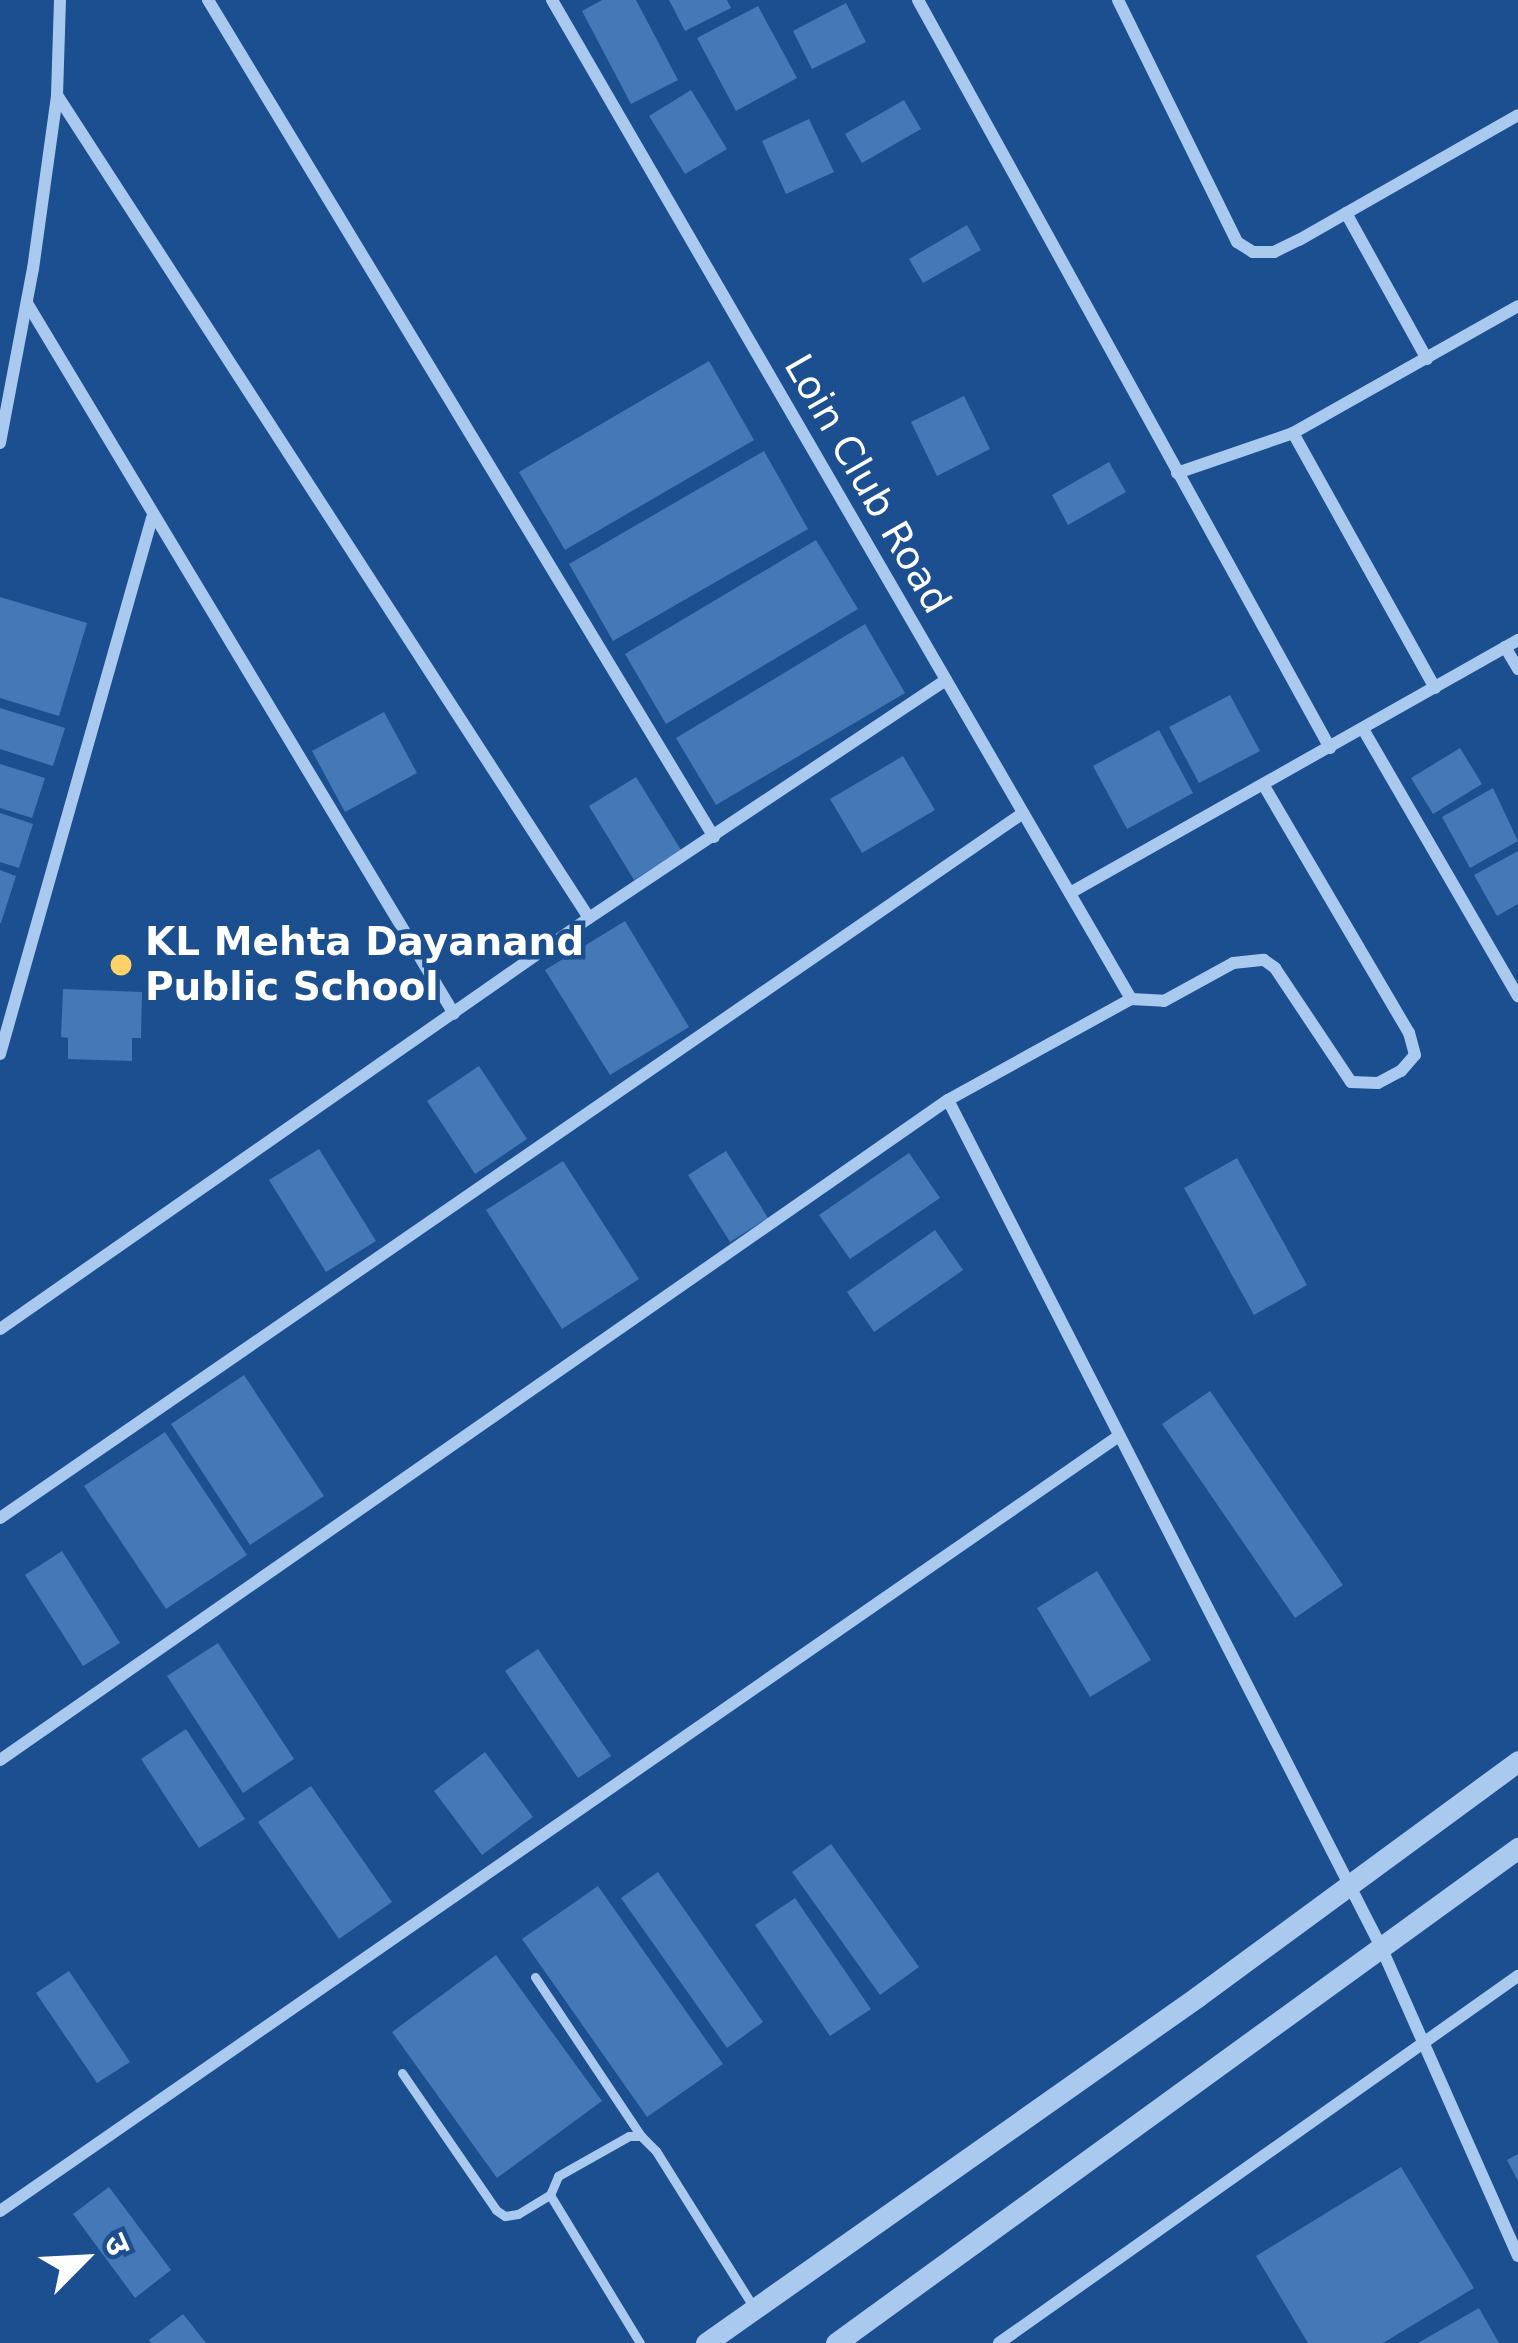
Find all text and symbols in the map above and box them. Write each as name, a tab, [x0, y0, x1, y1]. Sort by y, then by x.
street label: Loin Club Road	[774, 346, 960, 622]
place label: KL Mehta Dayanand Public School	[145, 920, 584, 1011]
marker: KL Mehta Dayanand Public School	[108, 952, 134, 978]
north arrow	[24, 2199, 144, 2319]
text: उ	[96, 2227, 139, 2261]

